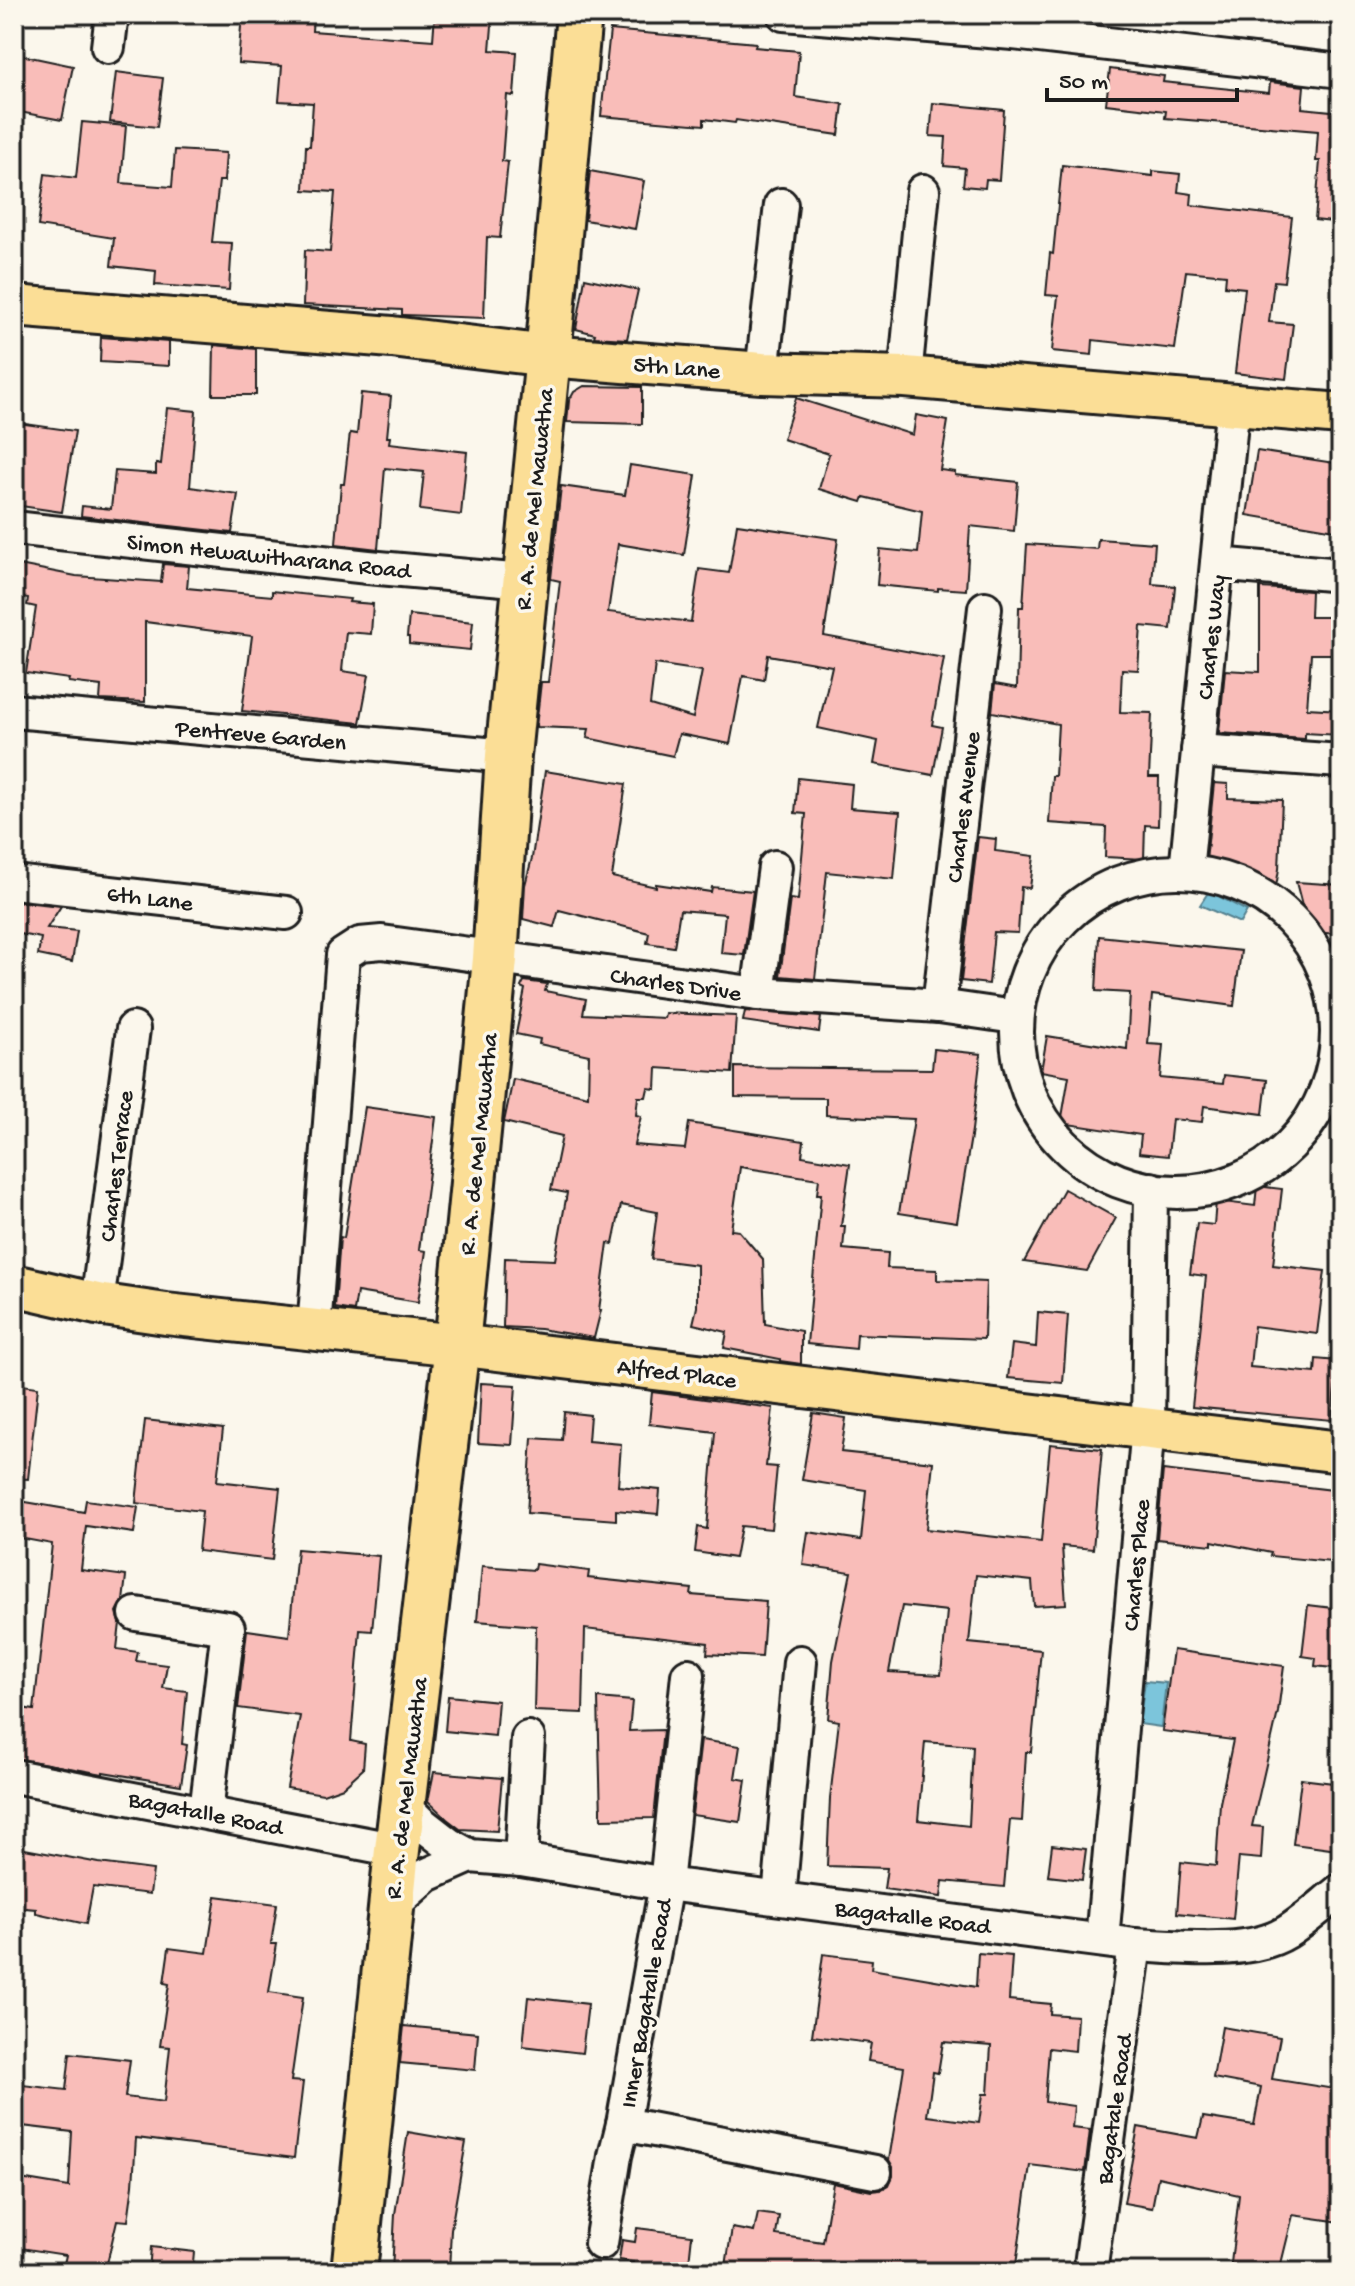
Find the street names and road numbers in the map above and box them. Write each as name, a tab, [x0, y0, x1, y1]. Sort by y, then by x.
street label: 5th Lane	[632, 351, 722, 388]
street label: R. A. de Mel Mawatha	[510, 386, 563, 612]
street label: Simon Hewawitharana Road	[125, 529, 414, 588]
street label: Charles Way	[1193, 573, 1234, 701]
street label: Pentreve Garden	[173, 715, 348, 759]
street label: Charles Avenue	[942, 730, 989, 885]
street label: 6th Lane	[105, 881, 195, 920]
street label: Charles Drive	[608, 963, 744, 1010]
street label: R. A. de Mel Mawatha	[454, 1031, 507, 1257]
street label: Charles Terrace	[95, 1088, 142, 1244]
street label: Alfred Place	[615, 1354, 738, 1397]
street label: Charles Place	[1118, 1498, 1159, 1632]
street label: R. A. de Mel Mawatha	[380, 1675, 437, 1901]
street label: Bagatalle Road	[125, 1786, 287, 1845]
street label: Inner Bagatalle Road	[616, 1895, 681, 2110]
street label: Bagatalle Road	[832, 1895, 994, 1944]
street label: Bagatale Road	[1091, 2031, 1142, 2187]

